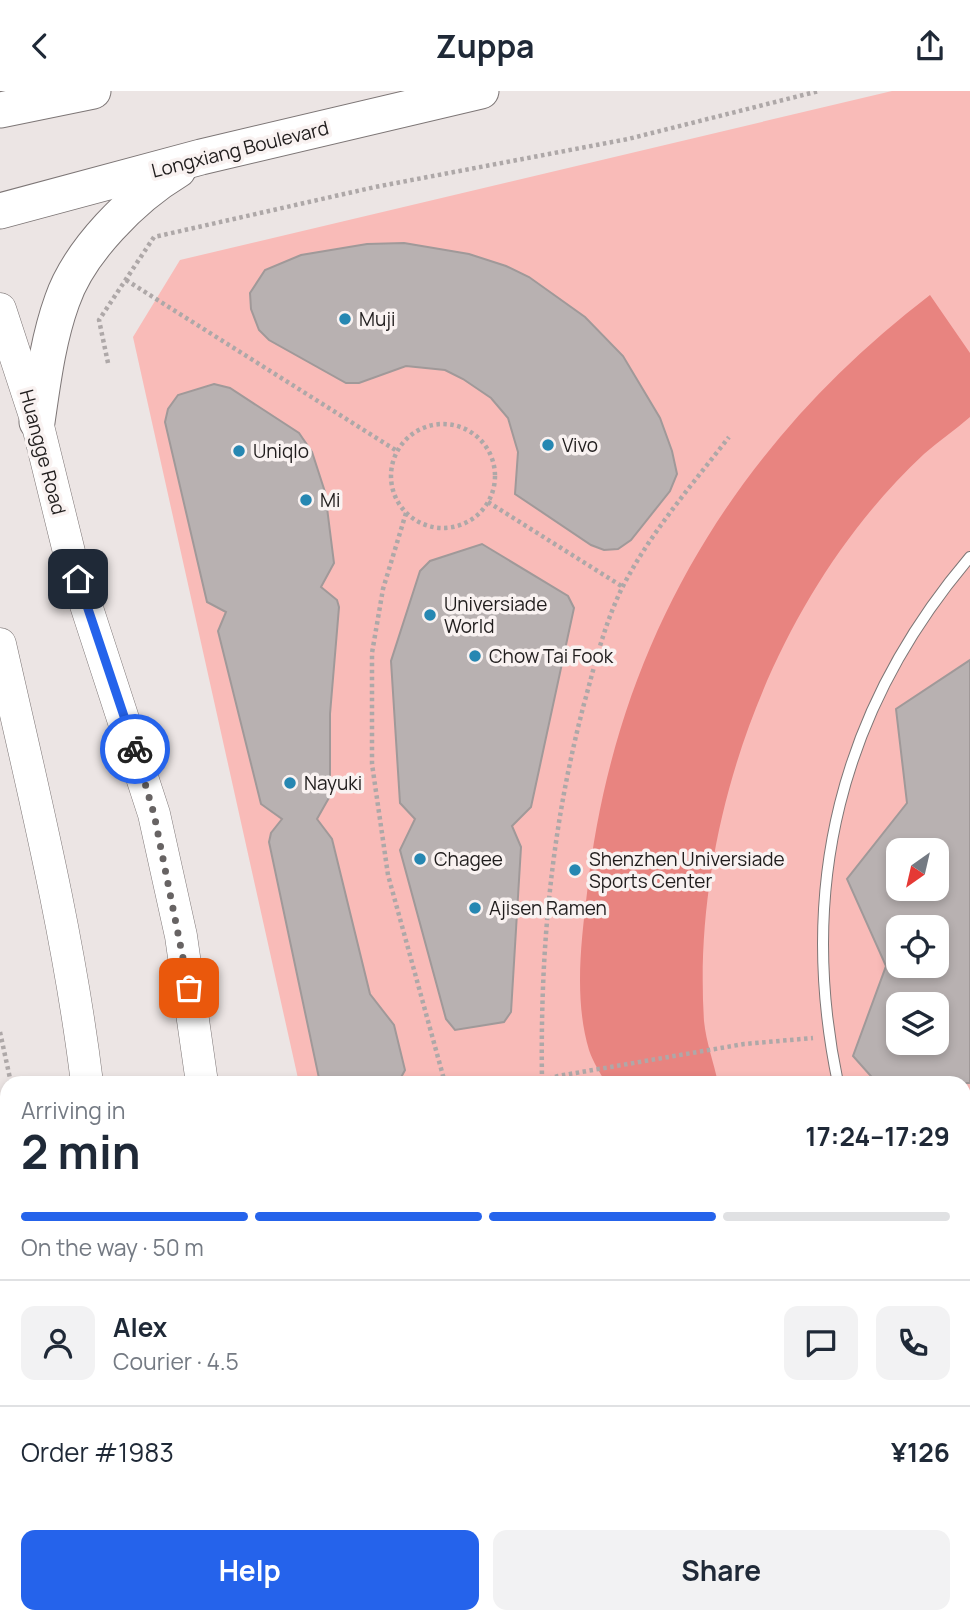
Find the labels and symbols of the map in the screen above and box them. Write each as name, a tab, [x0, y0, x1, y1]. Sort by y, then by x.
street label: Longxiang Boulevard	[149, 114, 331, 184]
place label: Muji	[359, 306, 395, 332]
marker: Muji	[337, 311, 353, 327]
street label: Huangge Road	[14, 387, 72, 517]
place label: Vivo	[562, 432, 598, 458]
marker: Vivo	[540, 437, 556, 453]
place label: Uniqlo	[253, 438, 309, 464]
marker: Uniqlo	[231, 443, 247, 459]
place label: Mi	[320, 487, 340, 513]
marker: Mi	[298, 492, 314, 508]
pin	[48, 549, 108, 609]
place label: Universiade World	[444, 591, 547, 639]
marker: Universiade World	[422, 607, 438, 623]
place label: Chow Tai Fook	[489, 643, 614, 669]
marker: Chow Tai Fook	[467, 648, 483, 664]
courier	[100, 714, 170, 784]
place label: Nayuki	[304, 770, 362, 796]
marker: Nayuki	[282, 775, 298, 791]
north arrow	[886, 838, 948, 901]
place label: Chagee	[434, 846, 503, 872]
place label: Shenzhen Universiade Sports Center	[589, 846, 785, 894]
marker: Chagee	[412, 851, 428, 867]
marker: Shenzhen Universiade Sports Center	[567, 862, 583, 878]
place label: Ajisen Ramen	[489, 895, 607, 921]
marker: Ajisen Ramen	[467, 900, 483, 916]
pin	[159, 958, 219, 1018]

